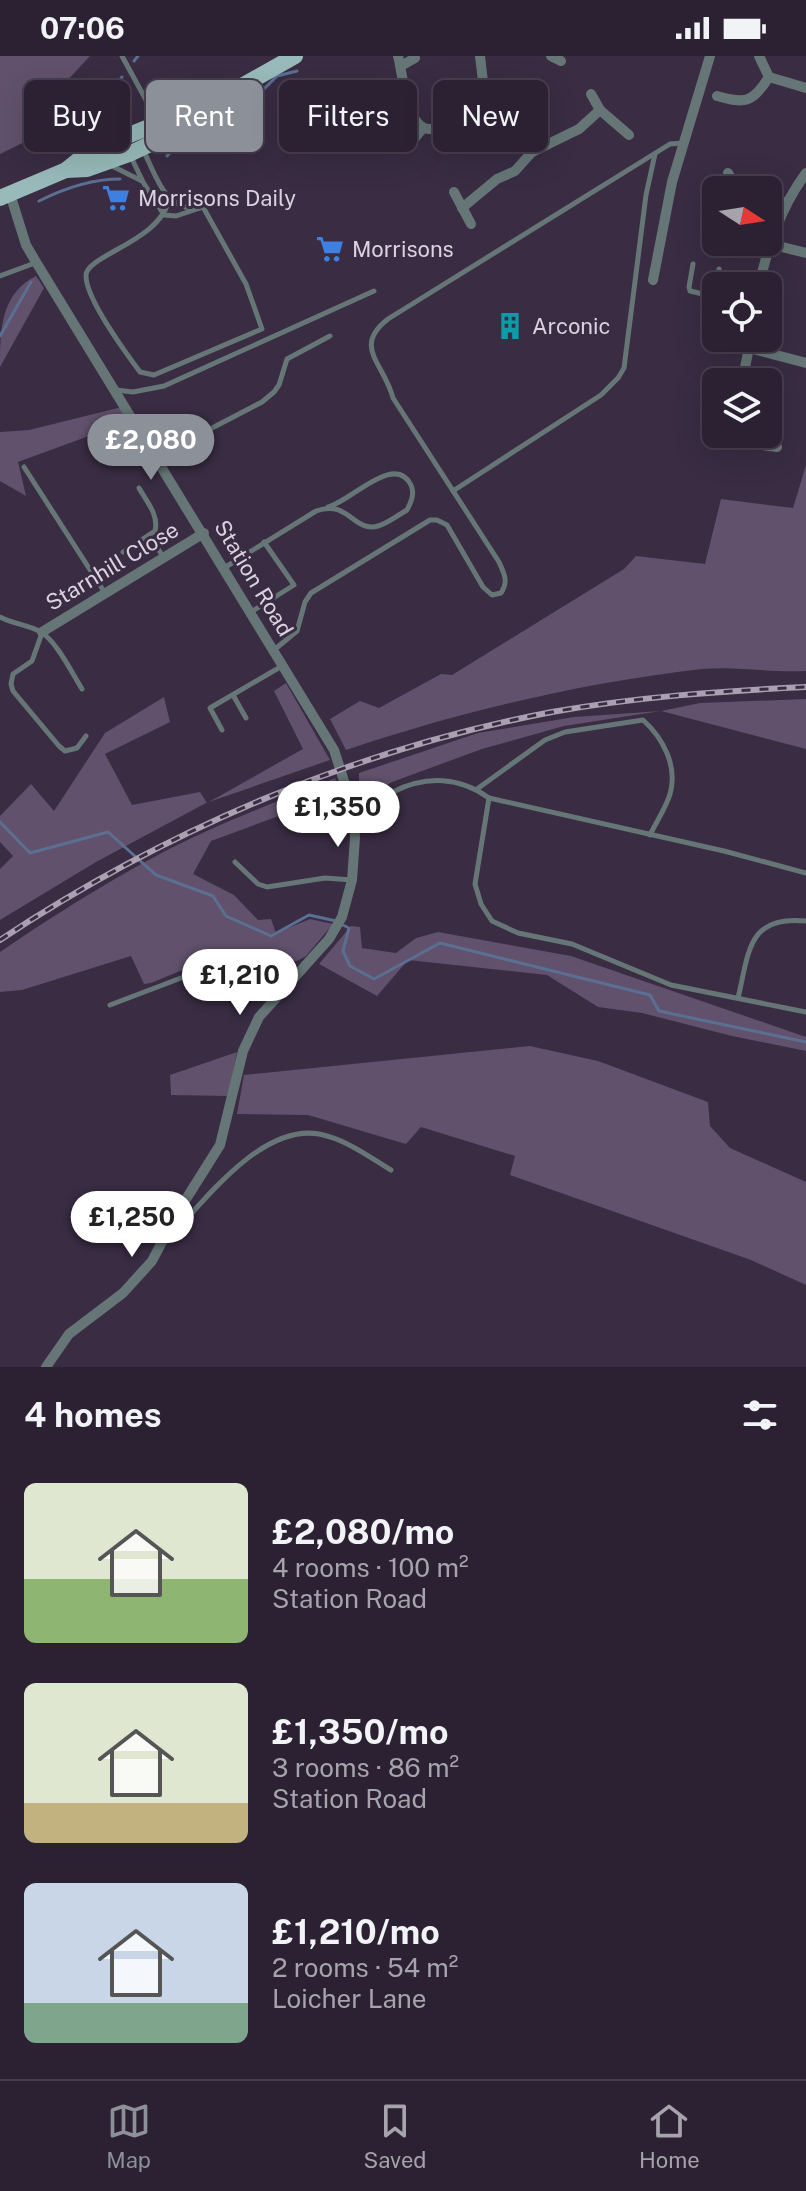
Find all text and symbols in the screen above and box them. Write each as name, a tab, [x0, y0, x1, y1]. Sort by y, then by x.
text: 07:06	[40, 10, 125, 46]
chip: Buy	[24, 80, 130, 152]
chip: Rent	[146, 80, 263, 152]
chip: Filters	[279, 80, 417, 152]
chip: New	[433, 80, 548, 152]
north arrow	[702, 176, 782, 256]
map controls	[702, 176, 782, 448]
supermarket icon: Morrisons Daily	[101, 183, 131, 213]
place label: Morrisons Daily	[138, 185, 296, 211]
supermarket icon: Morrisons	[315, 234, 345, 264]
place label: Morrisons	[352, 236, 454, 262]
button: locate	[702, 272, 782, 352]
building icon: Arconic	[495, 311, 525, 341]
place label: Arconic	[532, 313, 610, 339]
button: layers	[702, 368, 782, 448]
pin: £2,080	[86, 414, 216, 482]
text: £2,080	[105, 424, 197, 455]
street label: Station Road	[209, 515, 299, 641]
street label: Starnhill Close	[41, 516, 183, 616]
pin: £1,350	[273, 781, 403, 849]
text: £1,350	[295, 791, 381, 822]
pin: £1,210	[175, 949, 305, 1017]
text: £1,210	[200, 959, 280, 990]
pin: £1,250	[67, 1191, 197, 1259]
text: £1,250	[89, 1201, 175, 1232]
icon: filters	[738, 1393, 782, 1437]
text: 4 homes	[24, 1395, 162, 1435]
text: £2,080/mo	[272, 1512, 454, 1552]
icon: home	[88, 1515, 184, 1611]
text: 4 rooms · 100 m²	[272, 1552, 468, 1583]
text: Station Road	[272, 1583, 427, 1614]
text: £1,350/mo	[272, 1712, 448, 1752]
icon: home	[88, 1715, 184, 1811]
text: 3 rooms · 86 m²	[272, 1752, 459, 1783]
text: Station Road	[272, 1783, 427, 1814]
text: £1,210/mo	[272, 1912, 440, 1952]
icon: home	[88, 1915, 184, 2011]
text: 2 rooms · 54 m²	[272, 1952, 458, 1983]
text: Loicher Lane	[272, 1983, 427, 2014]
tab: Map	[106, 2099, 151, 2173]
tab: Saved	[364, 2099, 426, 2173]
tab: Home	[639, 2099, 700, 2173]

